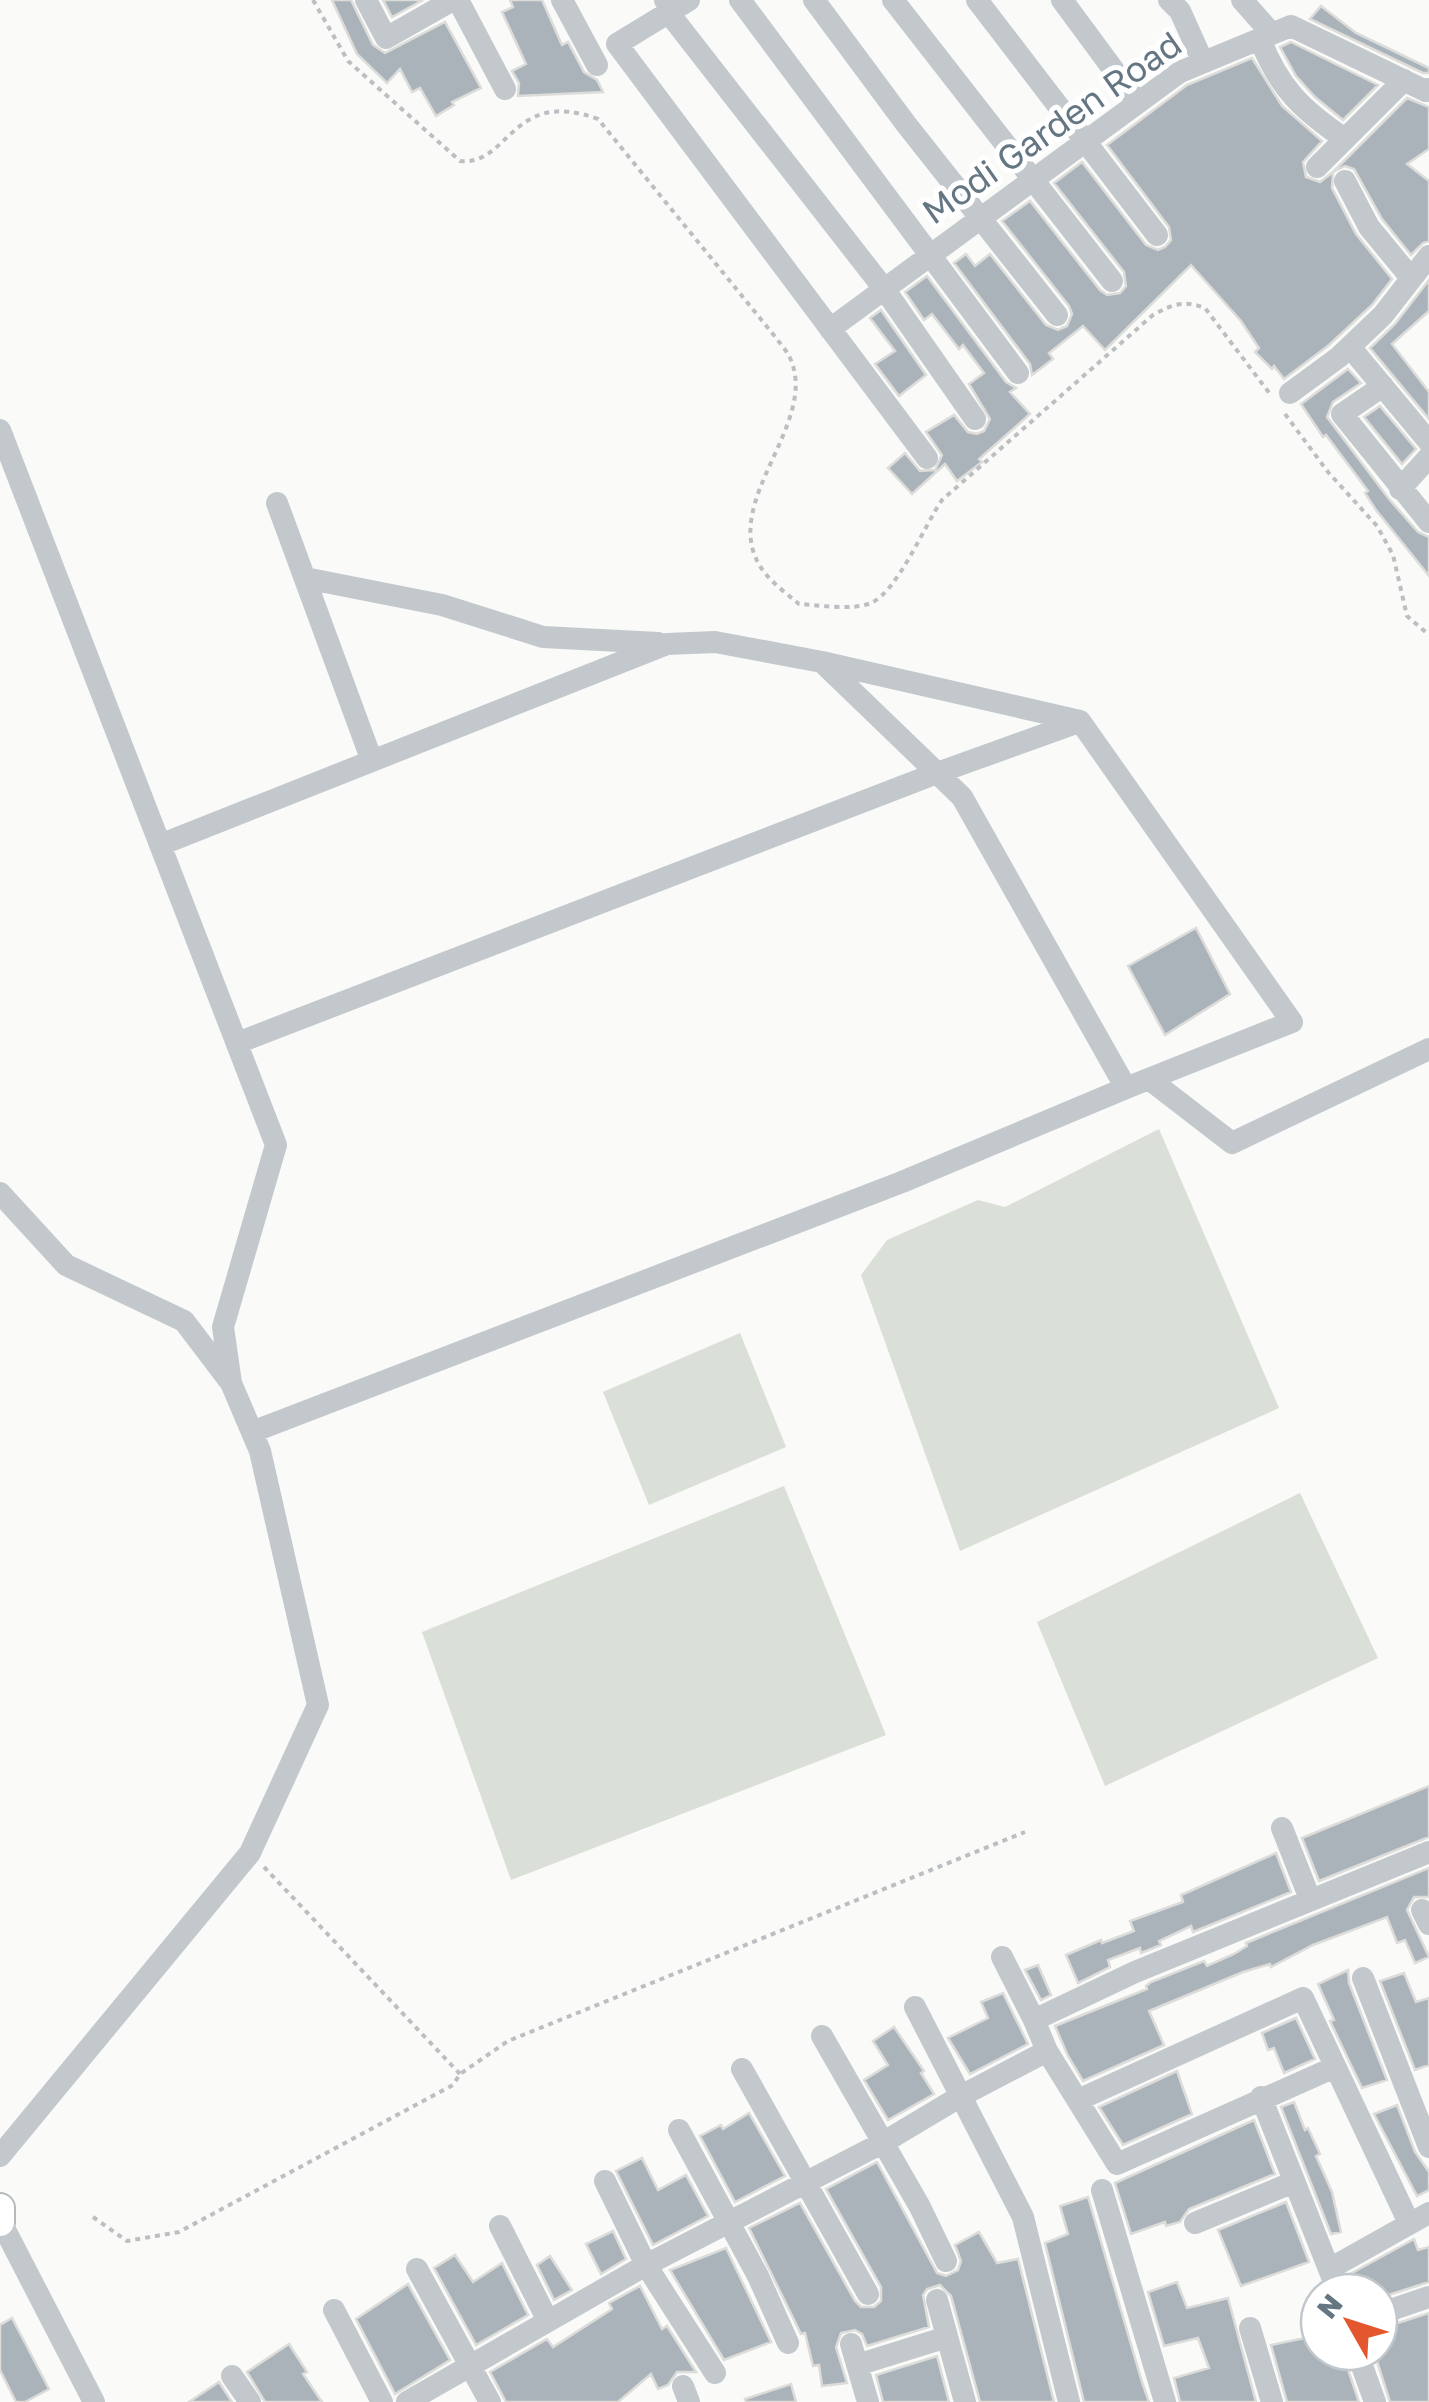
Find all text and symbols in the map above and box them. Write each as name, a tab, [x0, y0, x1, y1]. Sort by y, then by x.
street label: Modi Garden Road	[914, 22, 1189, 232]
north arrow	[1299, 2272, 1399, 2372]
text: N	[1310, 2287, 1349, 2325]

